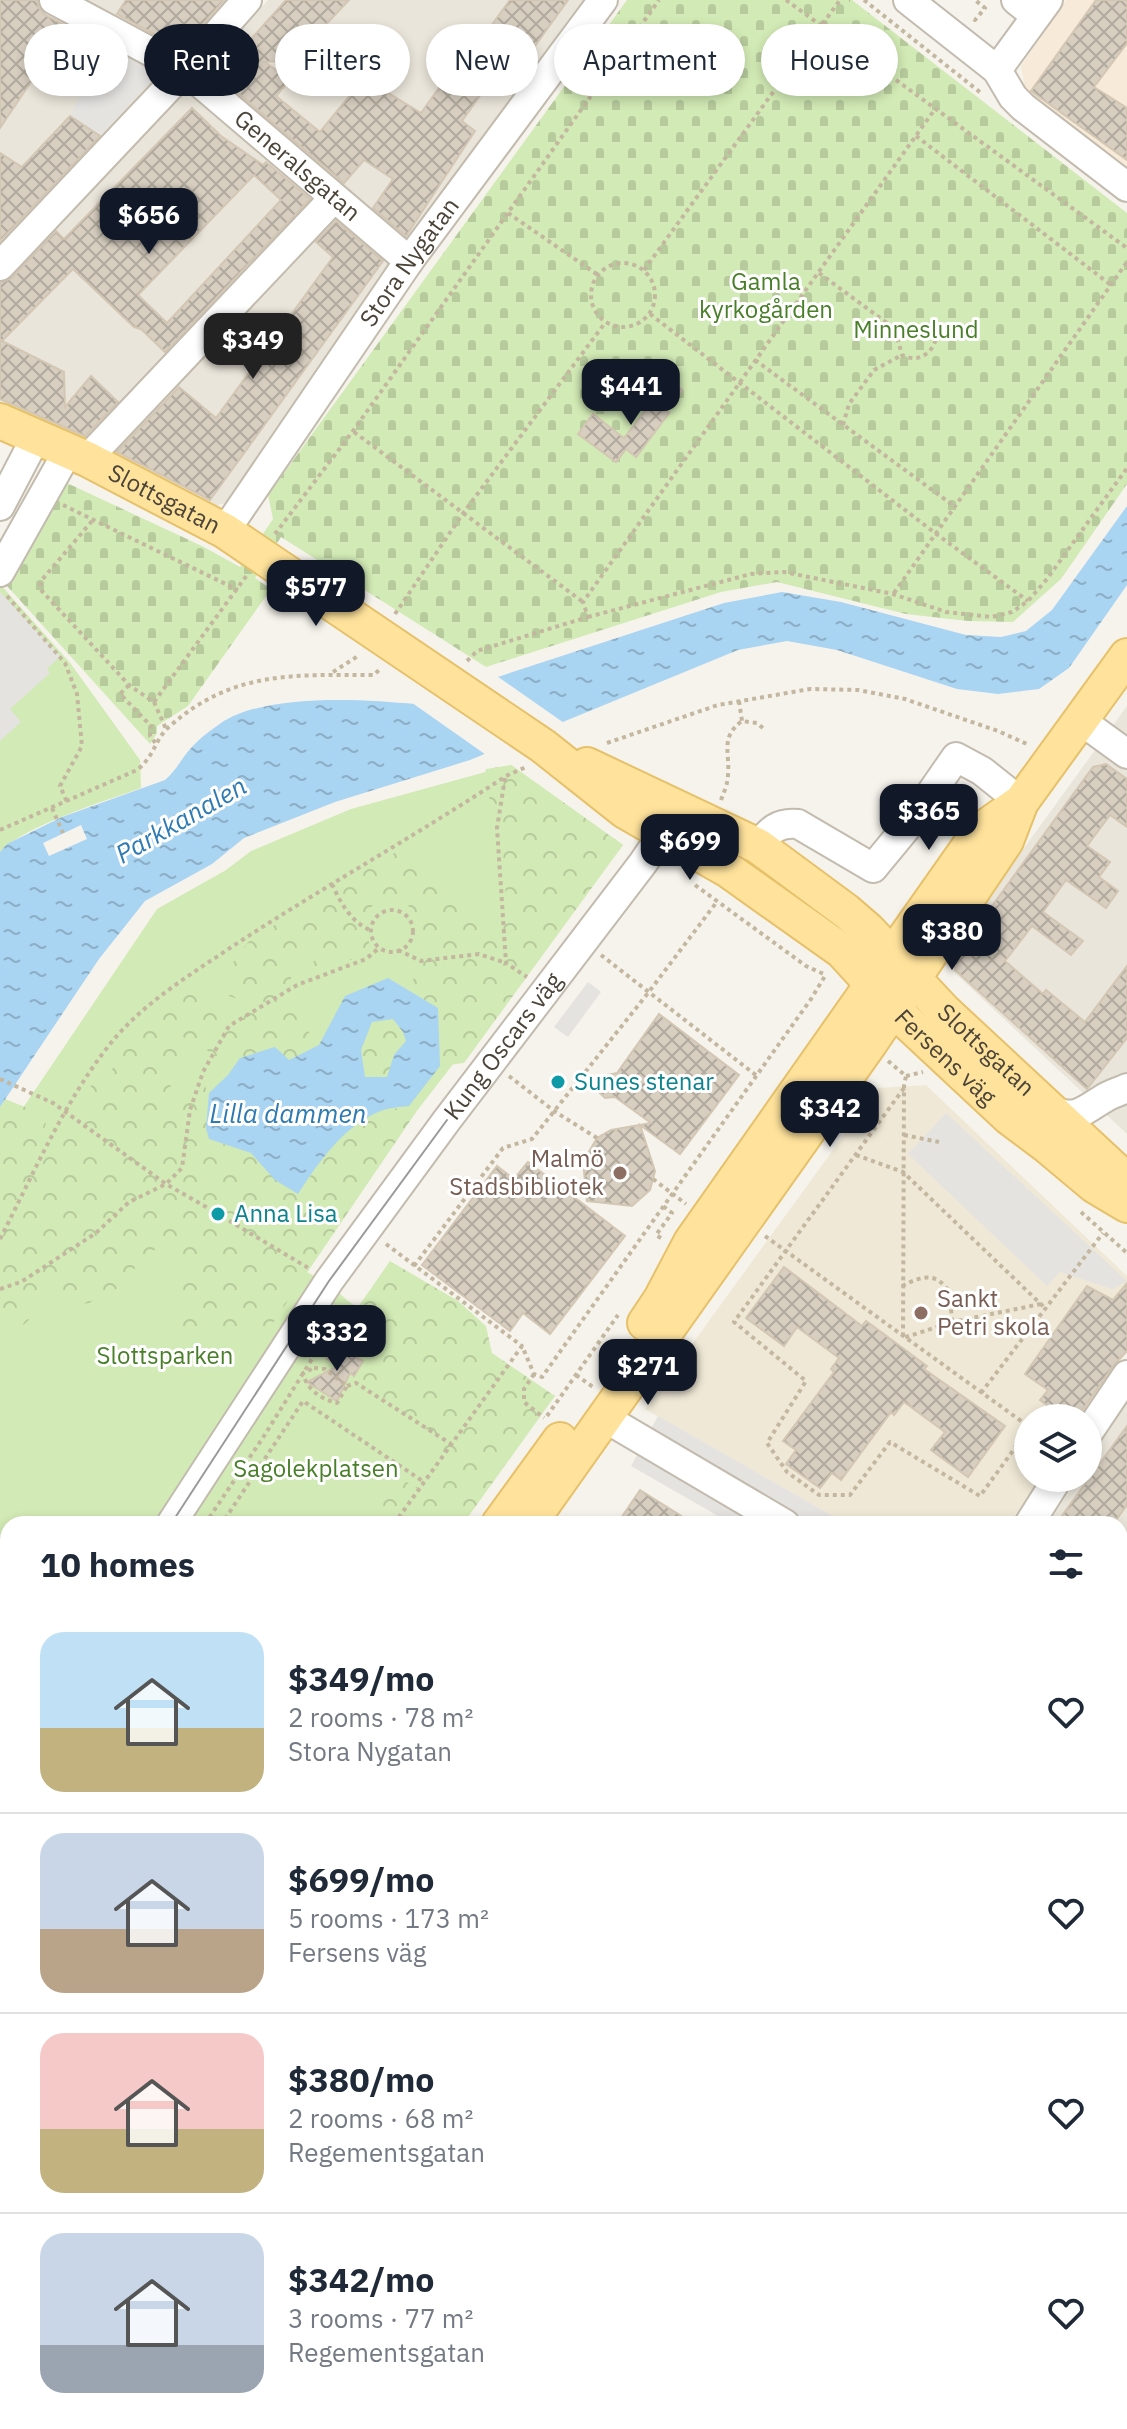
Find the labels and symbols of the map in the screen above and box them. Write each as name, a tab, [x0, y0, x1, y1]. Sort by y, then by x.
street label: Generalsgatan	[228, 102, 368, 228]
pin: $656	[102, 188, 196, 256]
street label: Stora Nygatan	[352, 191, 466, 333]
park label: Gamla kyrkogården	[699, 265, 833, 325]
pin: $349	[206, 313, 300, 381]
park label: Minneslund	[853, 313, 979, 345]
pin: $441	[584, 359, 678, 427]
street label: Slottsgatan	[103, 456, 226, 541]
pin: $577	[269, 560, 363, 628]
water label: Parkkanalen	[109, 768, 252, 870]
pin: $365	[882, 784, 976, 852]
pin: $699	[643, 814, 737, 882]
pin: $380	[905, 904, 999, 972]
street label: Kung Oscars väg	[436, 965, 569, 1126]
street label: Slottsgatan	[931, 996, 1042, 1103]
street label: Fersens väg	[888, 1002, 1004, 1112]
place label: Sunes stenar	[574, 1065, 714, 1097]
marker: Sunes stenar	[549, 1073, 567, 1091]
pin: $342	[783, 1081, 877, 1149]
water label: Lilla dammen	[210, 1096, 366, 1130]
place label: Malmö Stadsbibliotek	[449, 1142, 604, 1202]
marker: Malmö Stadsbibliotek	[611, 1164, 629, 1182]
place label: Anna Lisa	[234, 1197, 338, 1229]
marker: Anna Lisa	[209, 1205, 227, 1223]
place label: Sankt Petri skola	[937, 1282, 1050, 1342]
marker: Sankt Petri skola	[912, 1304, 930, 1322]
pin: $332	[290, 1305, 384, 1373]
park label: Slottsparken	[97, 1339, 233, 1371]
pin: $271	[601, 1339, 695, 1407]
park label: Sagolekplatsen	[233, 1452, 399, 1484]

